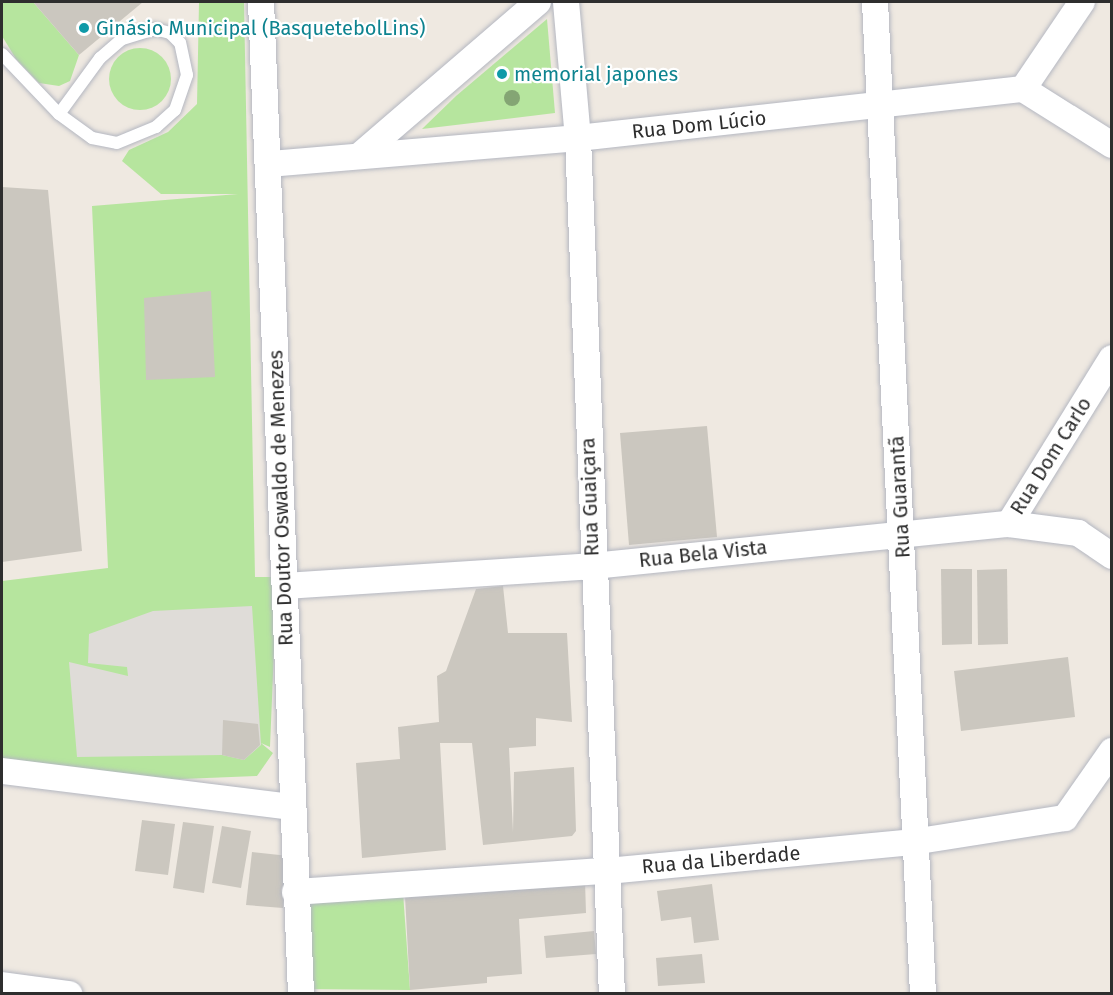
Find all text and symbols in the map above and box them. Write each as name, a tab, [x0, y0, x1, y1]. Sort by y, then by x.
place label: Ginásio Municipal (BasquetebolLins)	[96, 16, 425, 40]
marker: Ginásio Municipal (BasquetebolLins)	[77, 21, 91, 35]
place label: memorial japones	[514, 62, 678, 86]
marker: memorial japones	[495, 67, 509, 81]
street label: Rua Dom Lúcio	[631, 106, 767, 144]
street label: Rua Doutor Oswaldo de Menezes	[264, 350, 298, 646]
street label: Rua Dom Carlo	[1005, 393, 1097, 519]
street label: Rua Guarantã	[885, 435, 915, 559]
street label: Rua Guaiçara	[576, 437, 604, 557]
street label: Rua Bela Vista	[638, 535, 768, 573]
street label: Rua da Liberdade	[641, 841, 801, 879]

